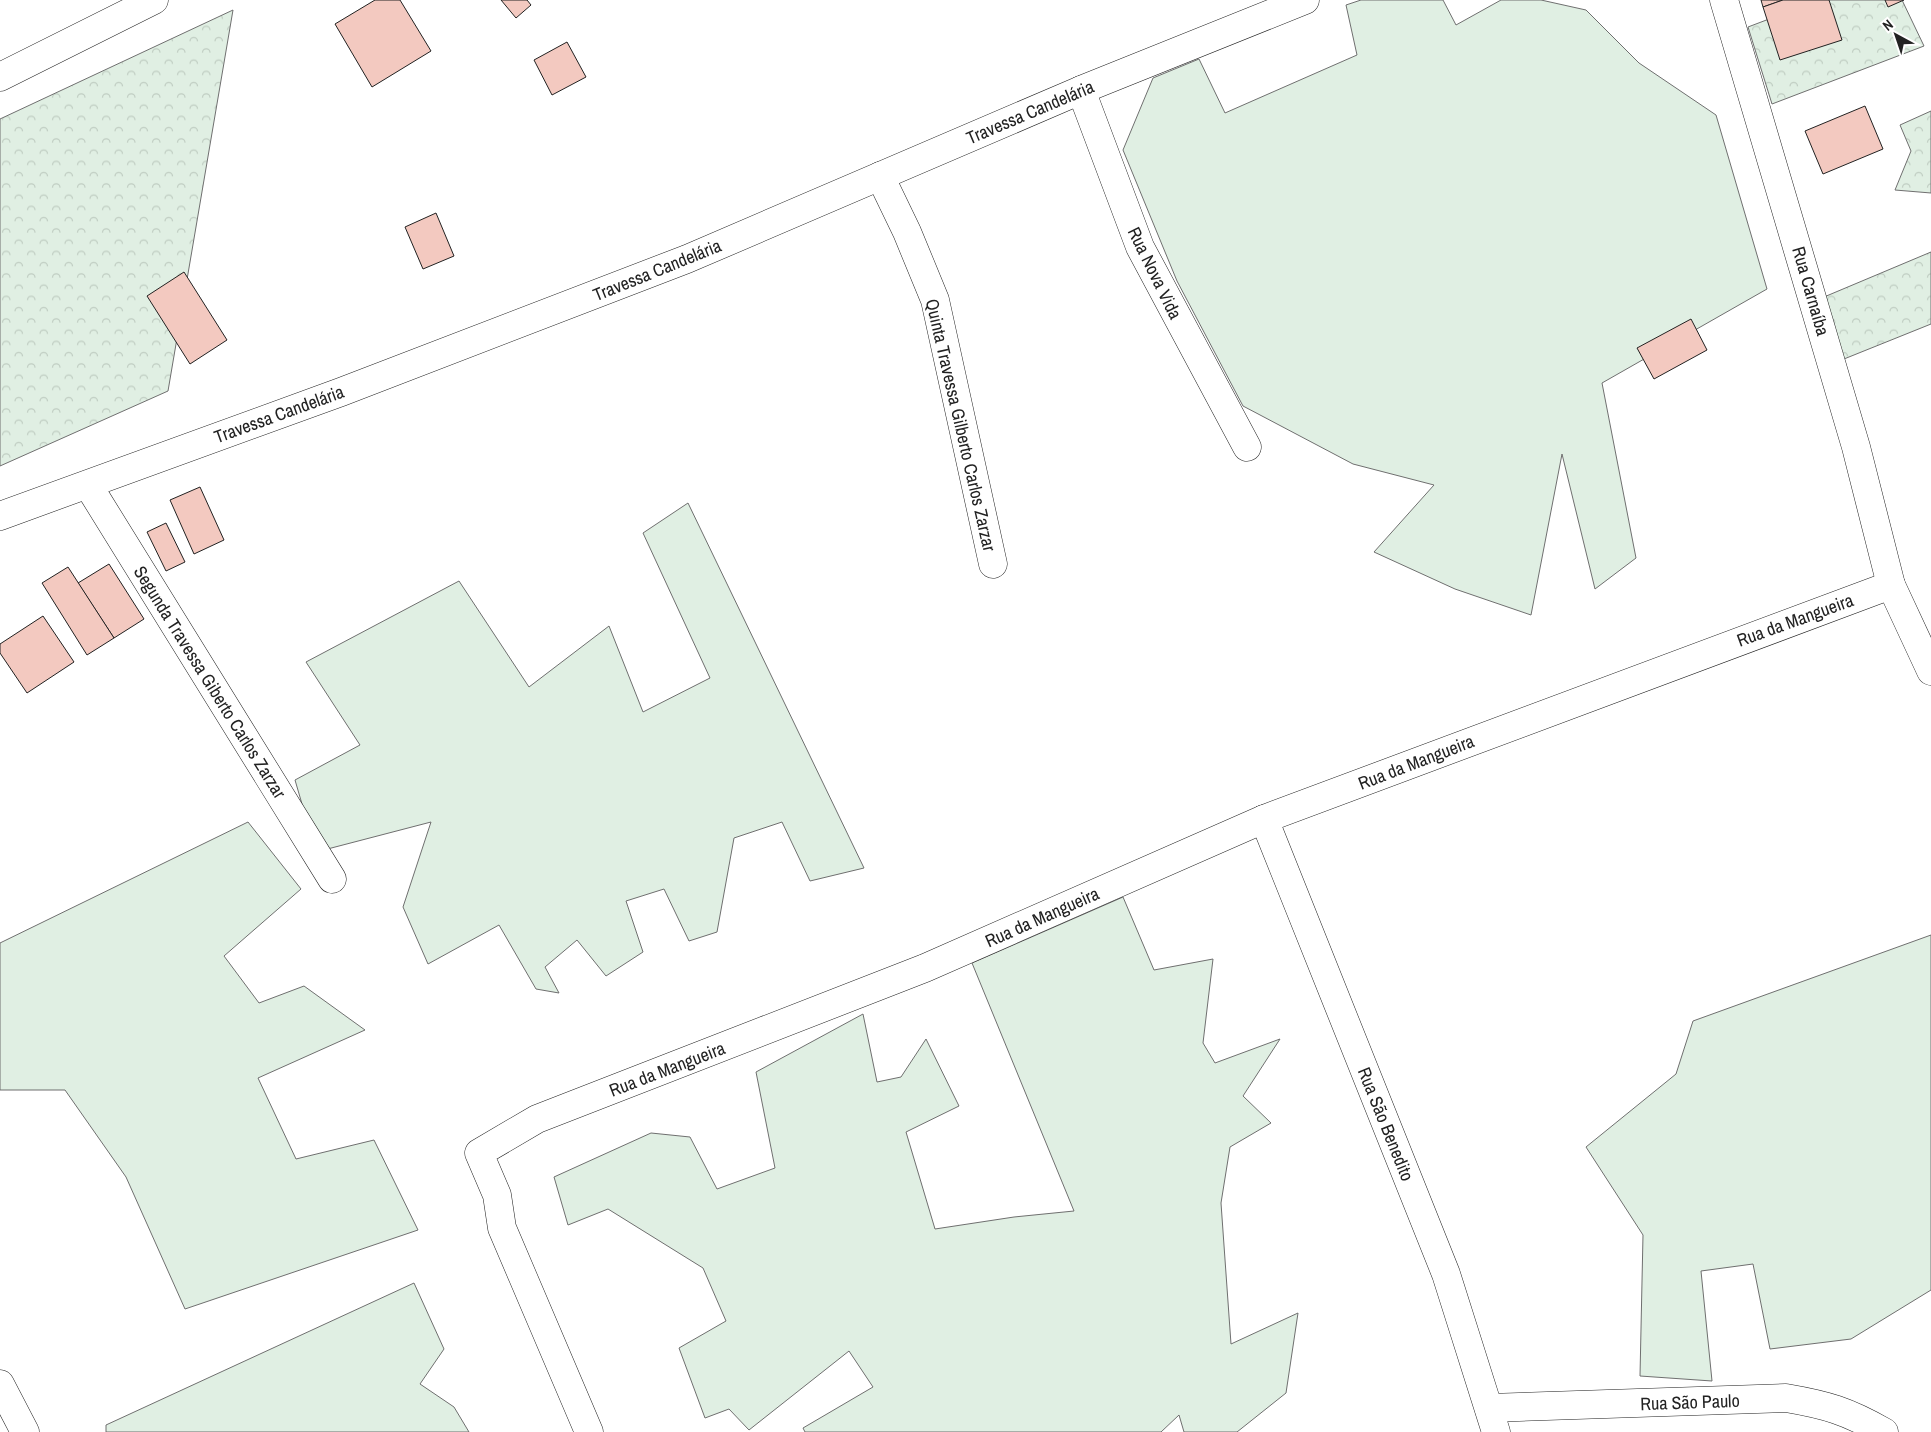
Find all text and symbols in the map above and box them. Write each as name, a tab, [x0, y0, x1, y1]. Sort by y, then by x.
north arrow	[1871, 10, 1921, 60]
text: N	[1879, 15, 1897, 35]
street label: Travessa Candelária	[962, 74, 1098, 150]
street label: Rua Nova Vida	[1122, 223, 1188, 323]
street label: Travessa Candelária	[589, 233, 725, 307]
street label: Rua Carnaíba	[1786, 243, 1836, 339]
street label: Quinta Travessa Gilberto Carlos Zarzar	[920, 296, 1002, 554]
street label: Travessa Candelária	[211, 379, 347, 449]
street label: Segunda Travessa Giberto Carlos Zarzar	[128, 561, 292, 803]
street label: Rua da Mangueira	[1733, 587, 1857, 653]
street label: Rua da Mangueira	[1354, 728, 1478, 796]
street label: Rua da Mangueira	[981, 881, 1103, 953]
street label: Rua da Mangueira	[605, 1035, 729, 1103]
street label: Rua São Benedito	[1352, 1063, 1420, 1185]
street label: Rua São Paulo	[1640, 1388, 1740, 1416]

